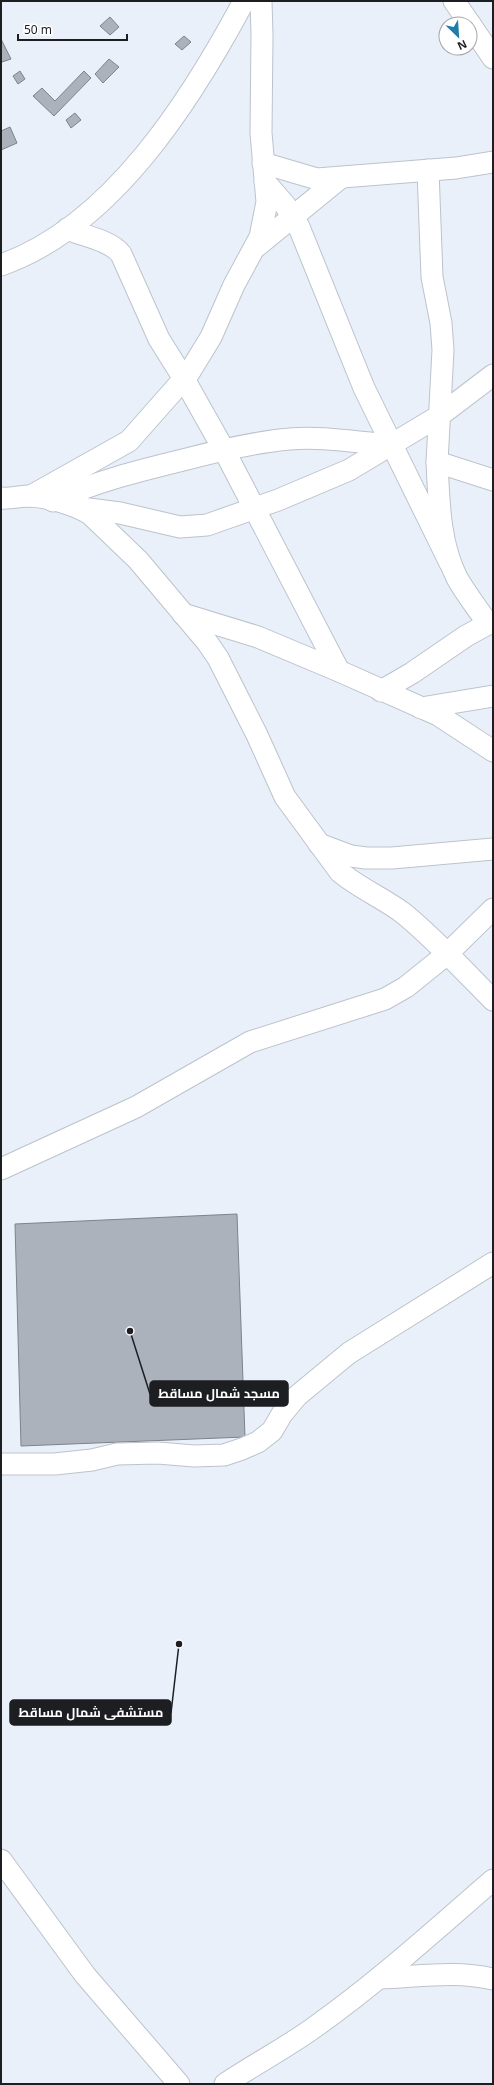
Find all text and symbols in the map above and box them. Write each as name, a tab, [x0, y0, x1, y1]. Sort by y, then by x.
scale bar	[18, 16, 127, 42]
north arrow	[438, 16, 478, 56]
text: 50 m	[24, 21, 52, 38]
text: N	[455, 37, 470, 54]
callout: مسجد شمال مساقط	[150, 1381, 288, 1406]
text: مسجد شمال مساقط	[158, 1384, 280, 1402]
callout: مستشفى شمال مساقط	[10, 1700, 171, 1725]
text: مستشفى شمال مساقط	[19, 1703, 163, 1721]

